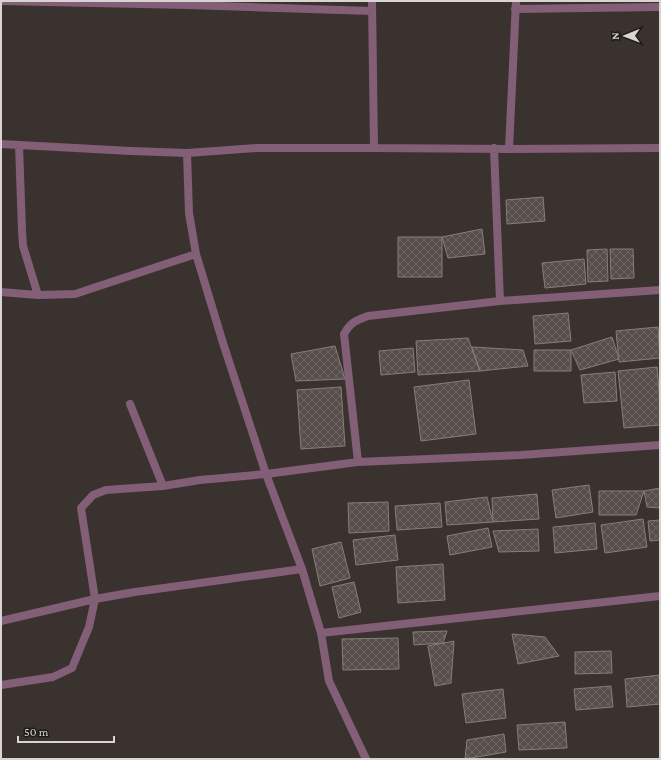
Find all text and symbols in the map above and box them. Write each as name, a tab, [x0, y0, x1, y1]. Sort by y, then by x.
north arrow	[605, 16, 645, 56]
text: N	[609, 32, 621, 40]
scale bar	[18, 718, 114, 744]
text: 50 m	[24, 725, 49, 739]

